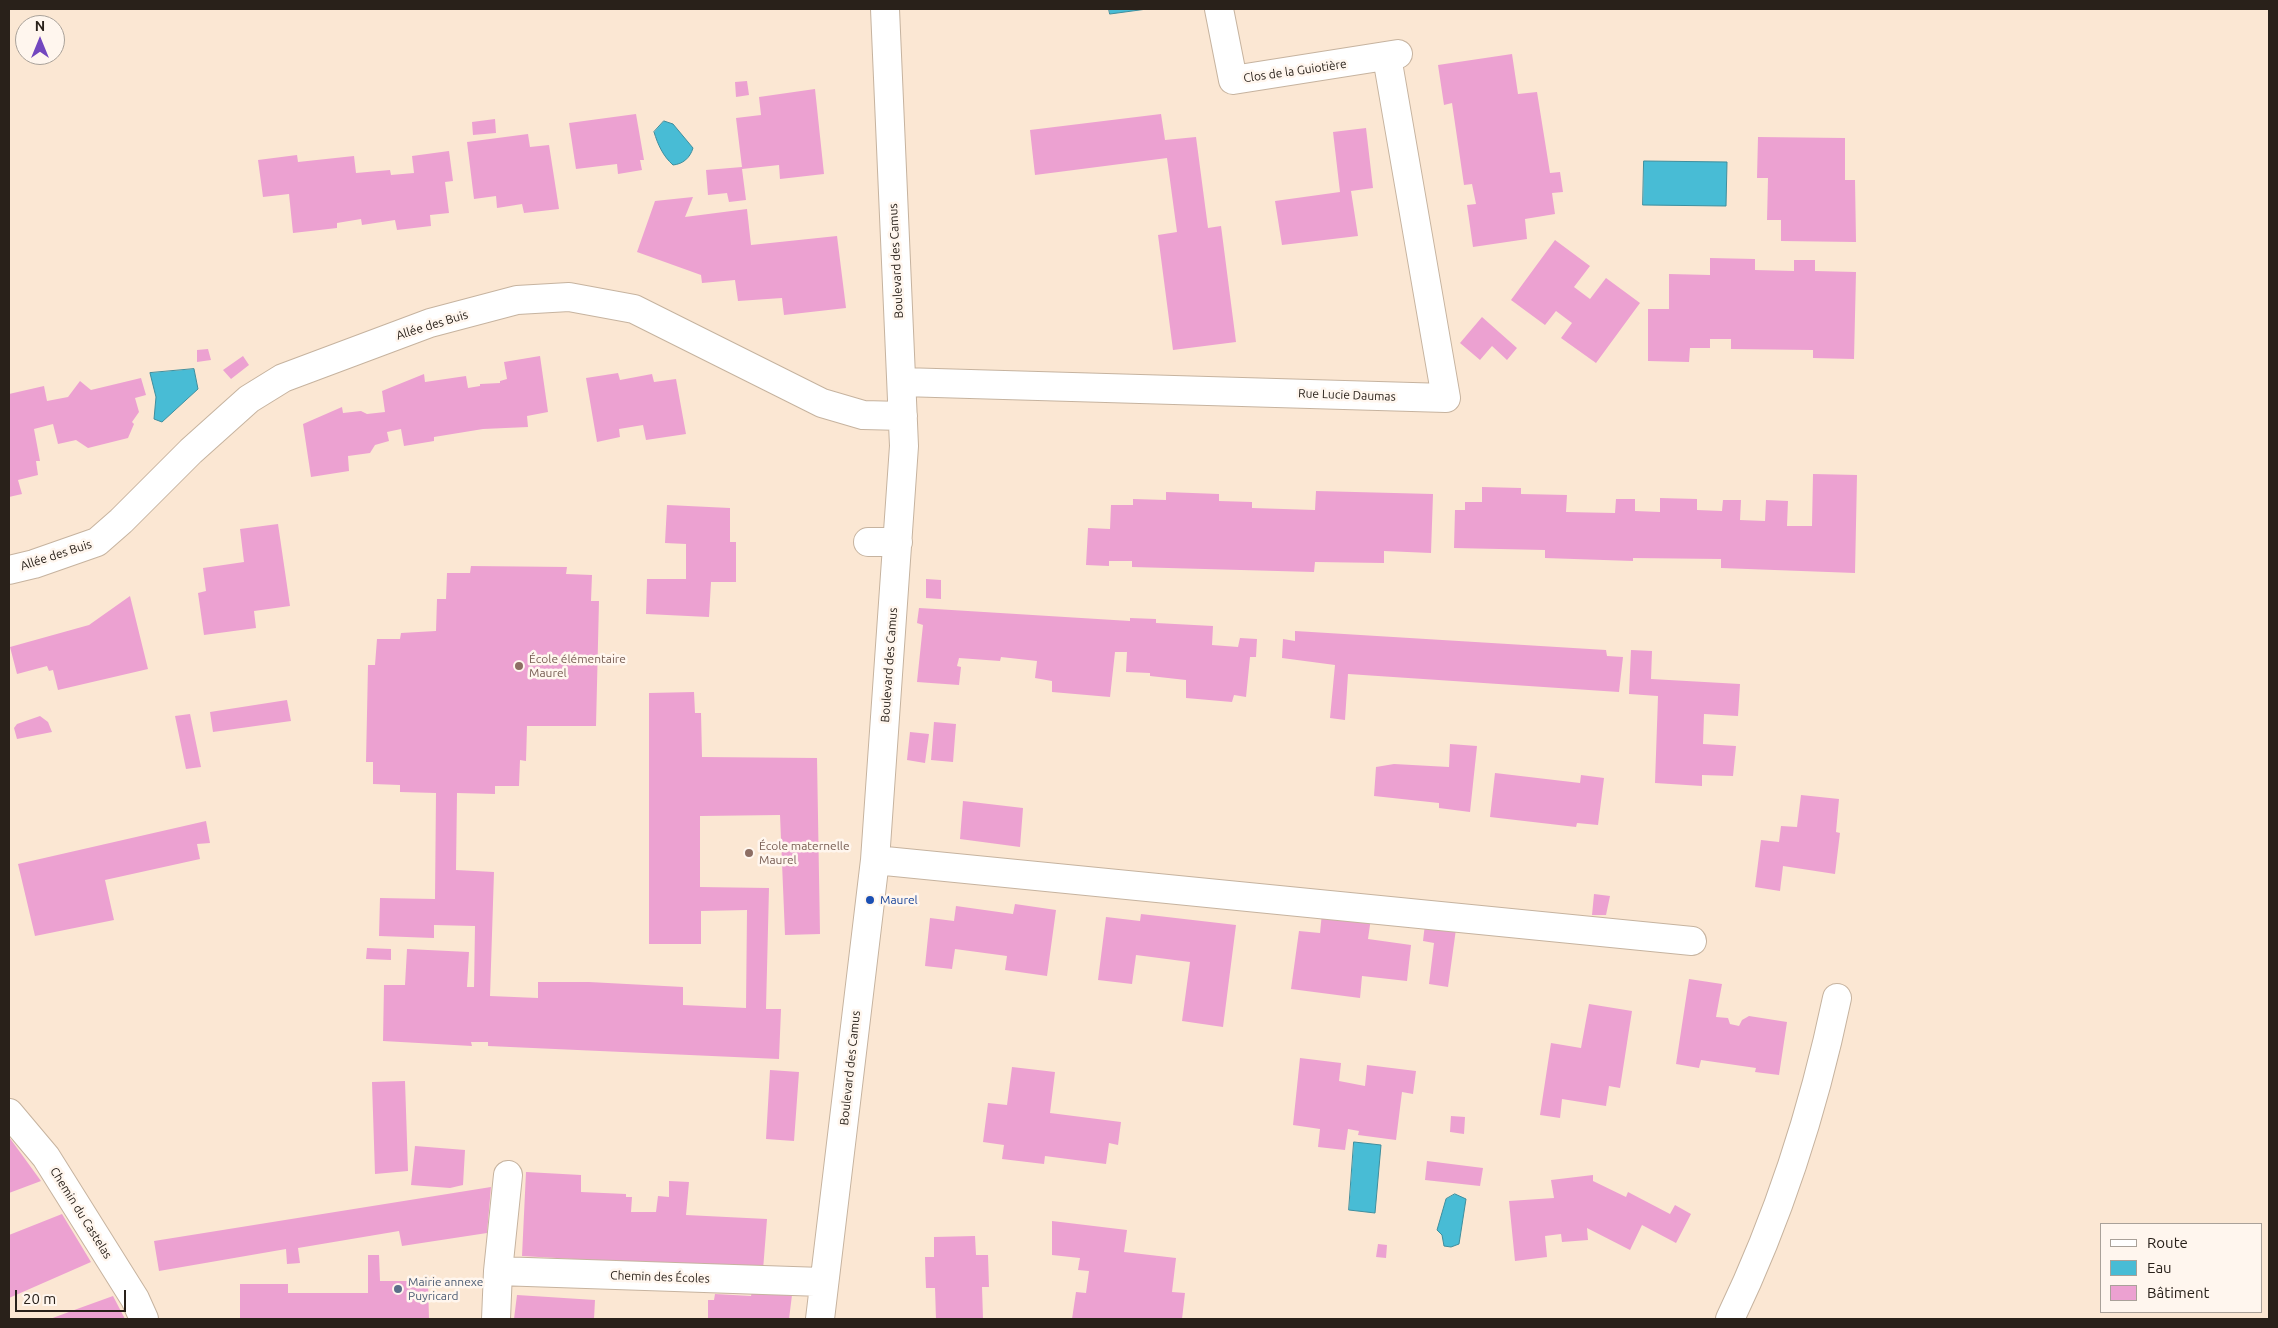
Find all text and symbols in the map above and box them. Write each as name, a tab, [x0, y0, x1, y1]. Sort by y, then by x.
north arrow	[15, 15, 65, 65]
text: N	[35, 18, 45, 34]
street label: Clos de la Guiotière	[1242, 57, 1348, 85]
street label: Boulevard des Camus	[886, 203, 906, 319]
street label: Allée des Buis	[394, 307, 470, 343]
street label: Rue Lucie Daumas	[1298, 386, 1396, 404]
street label: Allée des Buis	[18, 537, 94, 573]
street label: Boulevard des Camus	[878, 607, 900, 723]
place label: École élémentaire Maurel	[529, 652, 626, 680]
marker: École élémentaire Maurel	[513, 660, 525, 672]
place label: École maternelle Maurel	[759, 839, 850, 867]
marker: École maternelle Maurel	[743, 847, 755, 859]
place label: Maurel	[880, 893, 918, 907]
marker: Maurel	[864, 894, 876, 906]
street label: Boulevard des Camus	[837, 1010, 863, 1126]
street label: Chemin du Castelas	[47, 1165, 115, 1261]
legend	[2100, 1223, 2263, 1313]
text: Route	[2147, 1234, 2188, 1251]
text: Eau	[2147, 1259, 2172, 1276]
street label: Chemin des Écoles	[610, 1268, 710, 1286]
place label: Mairie annexe Puyricard	[408, 1275, 483, 1303]
scale bar	[18, 1280, 129, 1312]
marker: Mairie annexe Puyricard	[392, 1283, 404, 1295]
text: Bâtiment	[2147, 1284, 2209, 1301]
text: 20 m	[23, 1290, 56, 1307]

